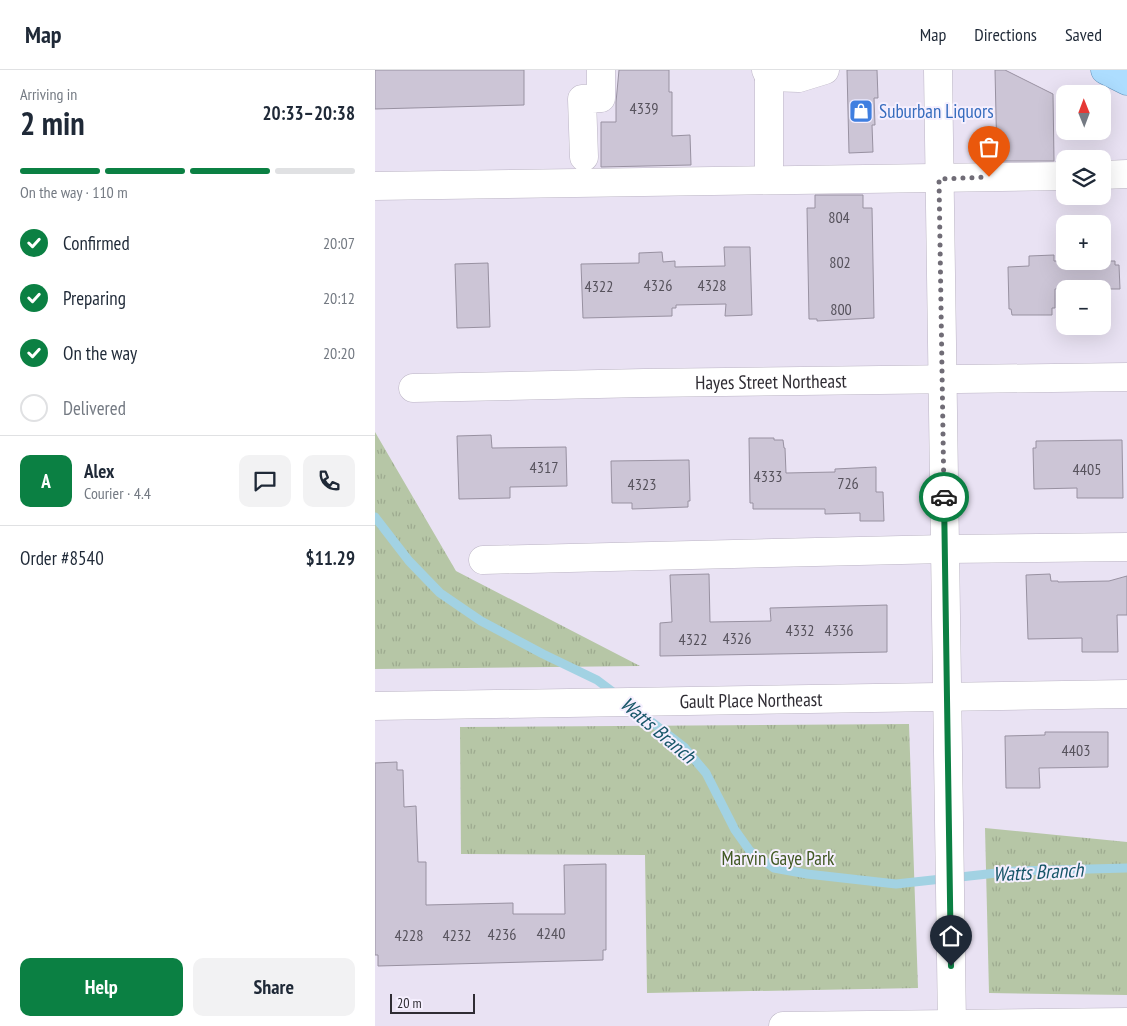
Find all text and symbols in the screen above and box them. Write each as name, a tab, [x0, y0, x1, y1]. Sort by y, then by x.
text: Map	[25, 19, 62, 50]
text: Map	[920, 23, 946, 46]
text: Directions	[974, 23, 1037, 46]
text: Saved	[1065, 23, 1102, 46]
text: Arriving in	[20, 84, 77, 104]
north arrow	[1056, 85, 1111, 140]
map controls	[1056, 85, 1111, 335]
house number: 4339	[630, 98, 658, 118]
shop icon: Suburban Liquors	[848, 98, 874, 124]
place label: Suburban Liquors	[879, 99, 994, 123]
text: 20:33–20:38	[262, 101, 355, 125]
text: 2 min	[20, 102, 85, 144]
pin	[968, 126, 1010, 177]
icon: bag	[975, 133, 1003, 161]
button: layers	[1056, 150, 1111, 205]
text: On the way · 110 m	[20, 182, 128, 202]
house number: 804	[828, 207, 850, 227]
button: +	[1056, 215, 1111, 270]
icon: check	[20, 229, 48, 257]
text: Confirmed	[63, 231, 130, 255]
text: 20:07	[323, 233, 355, 253]
house number: 802	[829, 252, 851, 272]
house number: 4326	[644, 275, 672, 295]
house number: 4328	[698, 275, 726, 295]
house number: 4322	[585, 276, 613, 296]
button: −	[1056, 280, 1111, 335]
icon: check	[20, 284, 48, 312]
text: Preparing	[63, 286, 126, 310]
text: 20:12	[323, 288, 355, 308]
house number: 800	[830, 299, 852, 319]
icon: check	[20, 339, 48, 367]
text: On the way	[63, 341, 137, 365]
text: 20:20	[323, 343, 355, 363]
street label: Hayes Street Northeast	[695, 368, 848, 394]
text: Delivered	[63, 396, 126, 420]
button: chat	[239, 455, 291, 507]
button: phone	[303, 455, 355, 507]
house number: 4317	[530, 457, 558, 477]
text: Alex	[84, 459, 114, 483]
house number: 4405	[1073, 459, 1101, 479]
house number: 4333	[754, 466, 782, 486]
text: A	[41, 469, 51, 493]
courier	[919, 472, 969, 522]
house number: 726	[837, 473, 859, 493]
house number: 4323	[628, 474, 656, 494]
text: Courier · 4.4	[84, 483, 151, 503]
icon: car	[930, 483, 958, 511]
text: Order #8540	[20, 546, 104, 570]
text: $11.29	[306, 546, 355, 570]
house number: 4332	[786, 620, 814, 640]
house number: 4336	[825, 620, 853, 640]
house number: 4326	[723, 628, 751, 648]
house number: 4322	[679, 629, 707, 649]
street label: Gault Place Northeast	[679, 687, 823, 713]
water label: Watts Branch	[615, 691, 702, 770]
house number: 4403	[1062, 740, 1090, 760]
park label: Marvin Gaye Park	[722, 846, 835, 870]
water label: Watts Branch	[992, 857, 1085, 887]
pin	[930, 915, 972, 966]
icon: home	[937, 922, 965, 950]
house number: 4240	[537, 923, 565, 943]
house number: 4236	[488, 924, 516, 944]
house number: 4228	[395, 925, 423, 945]
house number: 4232	[443, 925, 471, 945]
button: Help	[20, 958, 183, 1016]
button: Share	[193, 958, 355, 1016]
scale bar	[390, 991, 475, 1014]
text: 20 m	[397, 994, 422, 1012]

